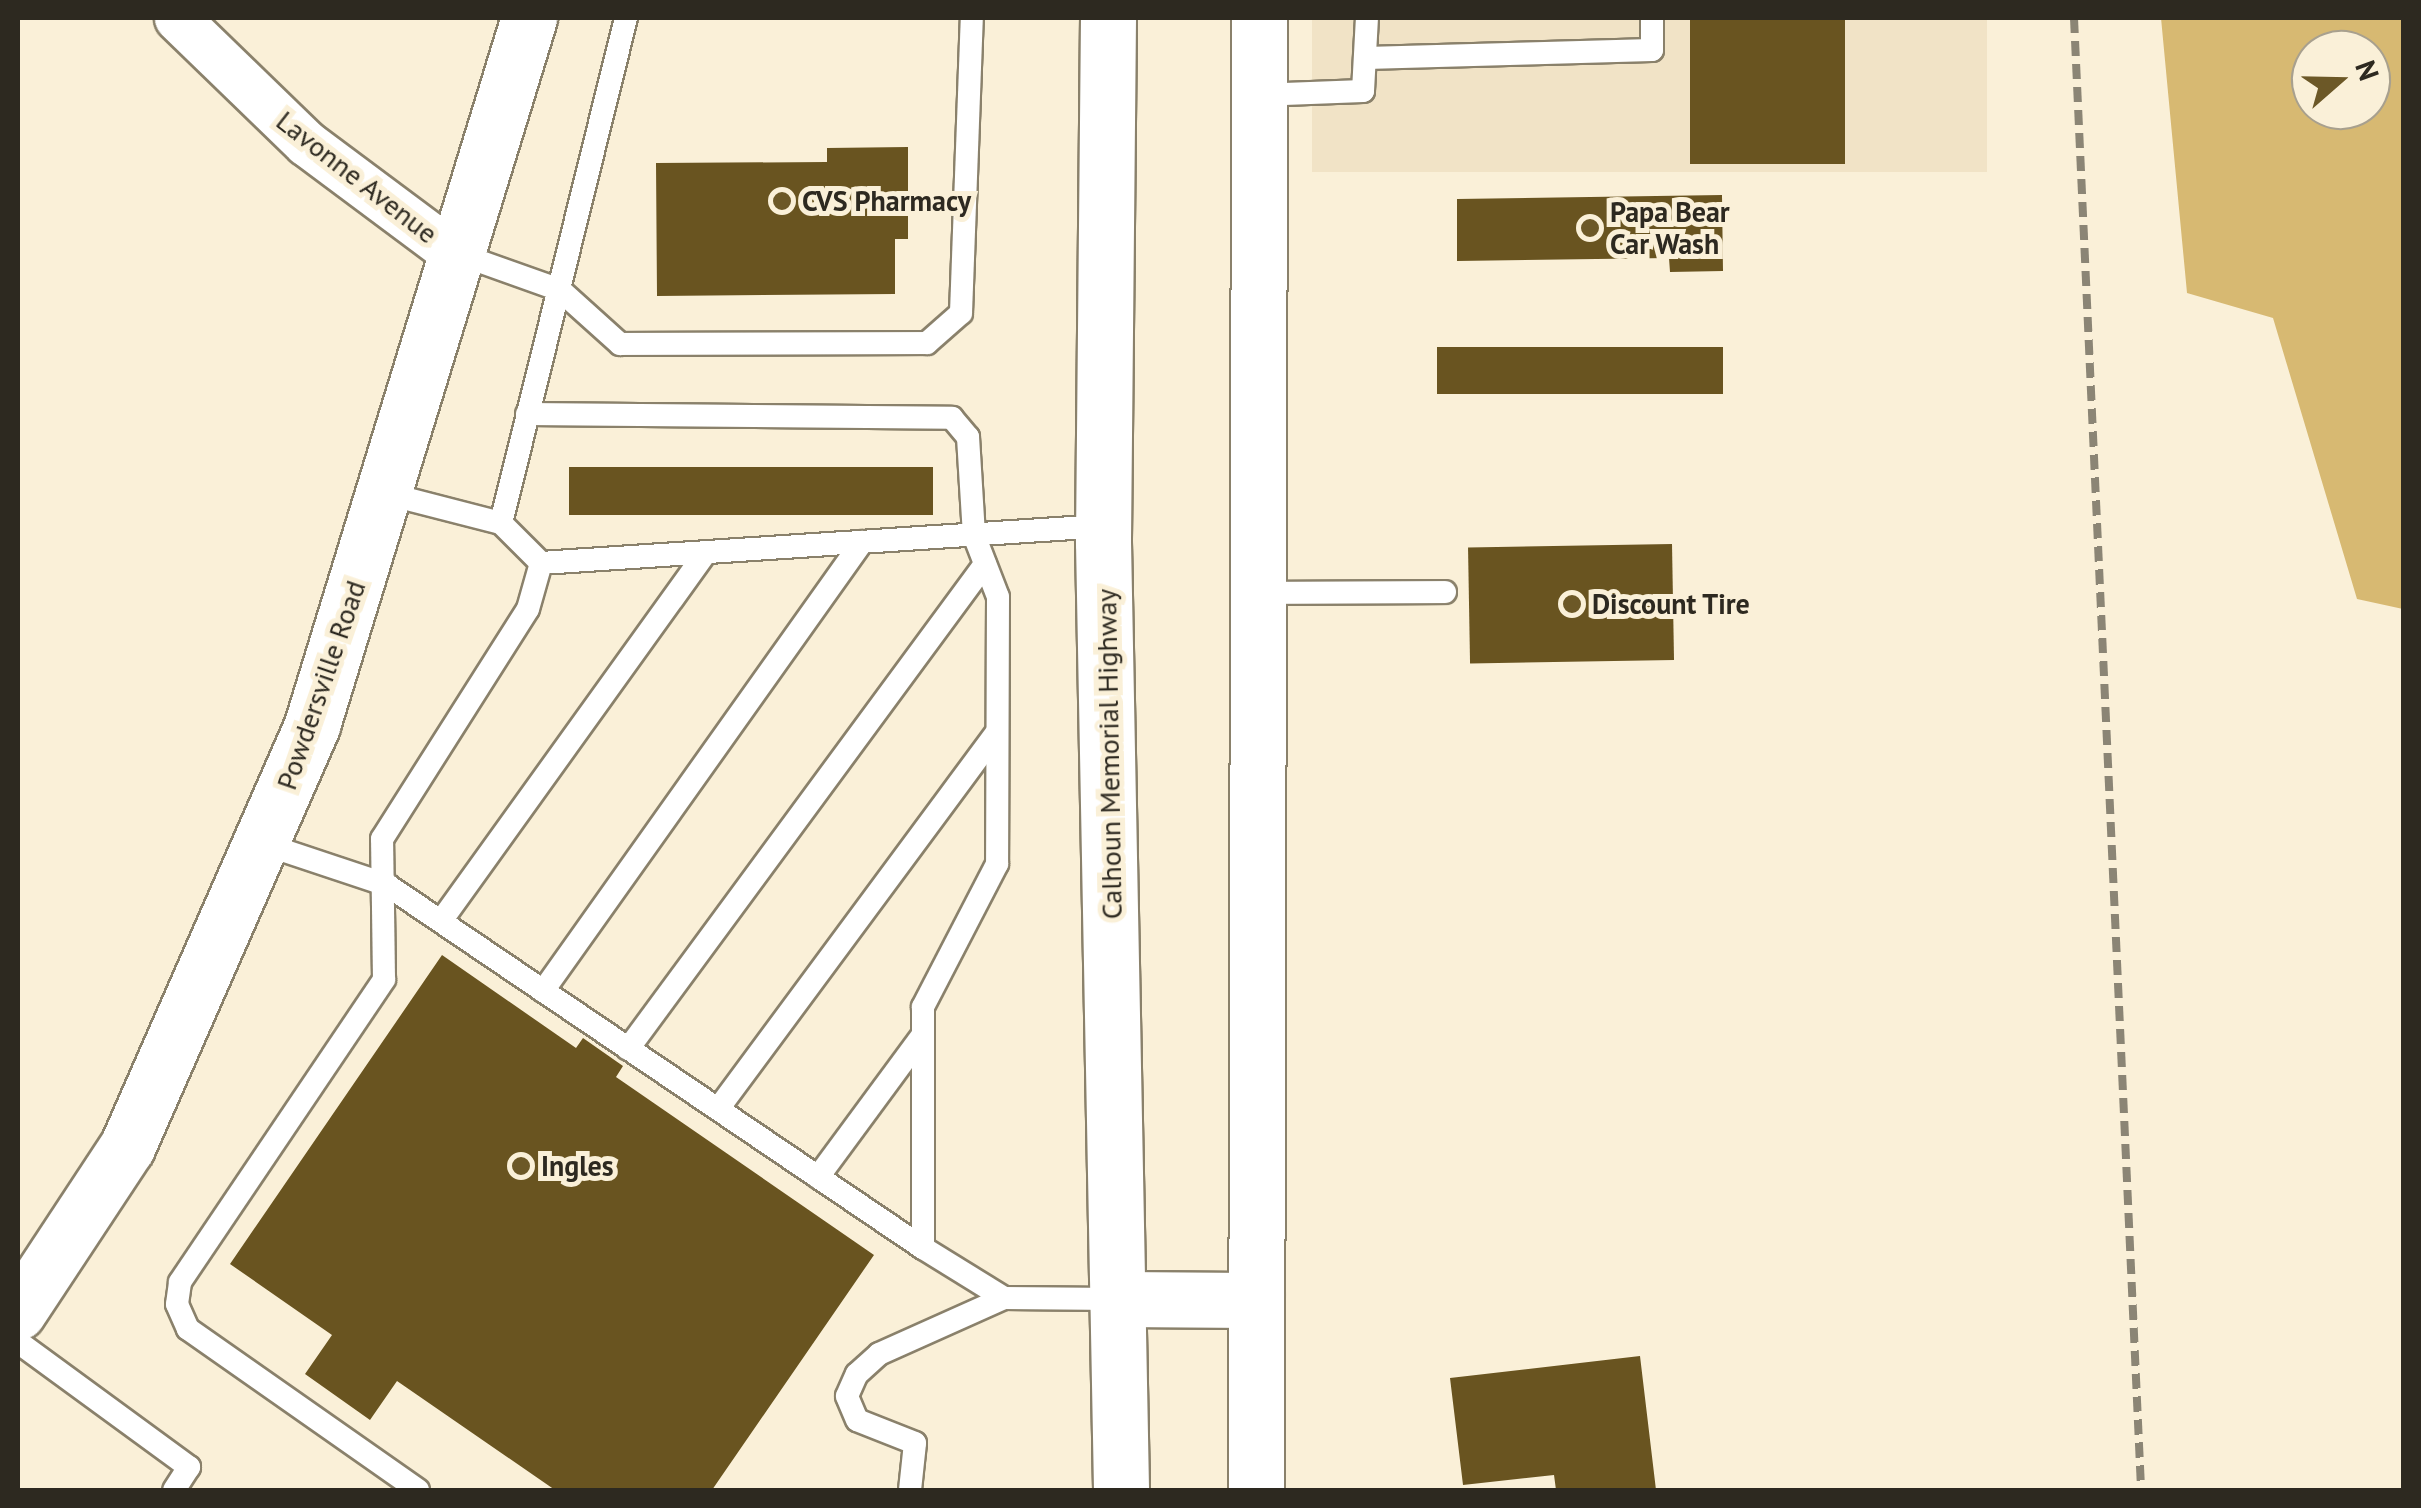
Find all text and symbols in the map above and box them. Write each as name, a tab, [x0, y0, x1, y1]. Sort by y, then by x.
north arrow	[2291, 30, 2391, 130]
text: N	[2347, 55, 2388, 85]
street label: Lavonne Avenue	[270, 103, 444, 251]
place label: CVS Pharmacy	[802, 184, 971, 218]
marker: CVS Pharmacy	[771, 190, 793, 212]
place label: Papa Bear Car Wash	[1610, 195, 1730, 261]
marker: Papa Bear Car Wash	[1579, 217, 1601, 239]
street label: Powdersville Road	[269, 576, 373, 794]
place label: Discount Tire	[1592, 587, 1751, 621]
street label: Calhoun Memorial Highway	[1089, 588, 1129, 920]
marker: Discount Tire	[1561, 593, 1583, 615]
place label: Ingles	[541, 1149, 614, 1183]
marker: Ingles	[510, 1155, 532, 1177]

